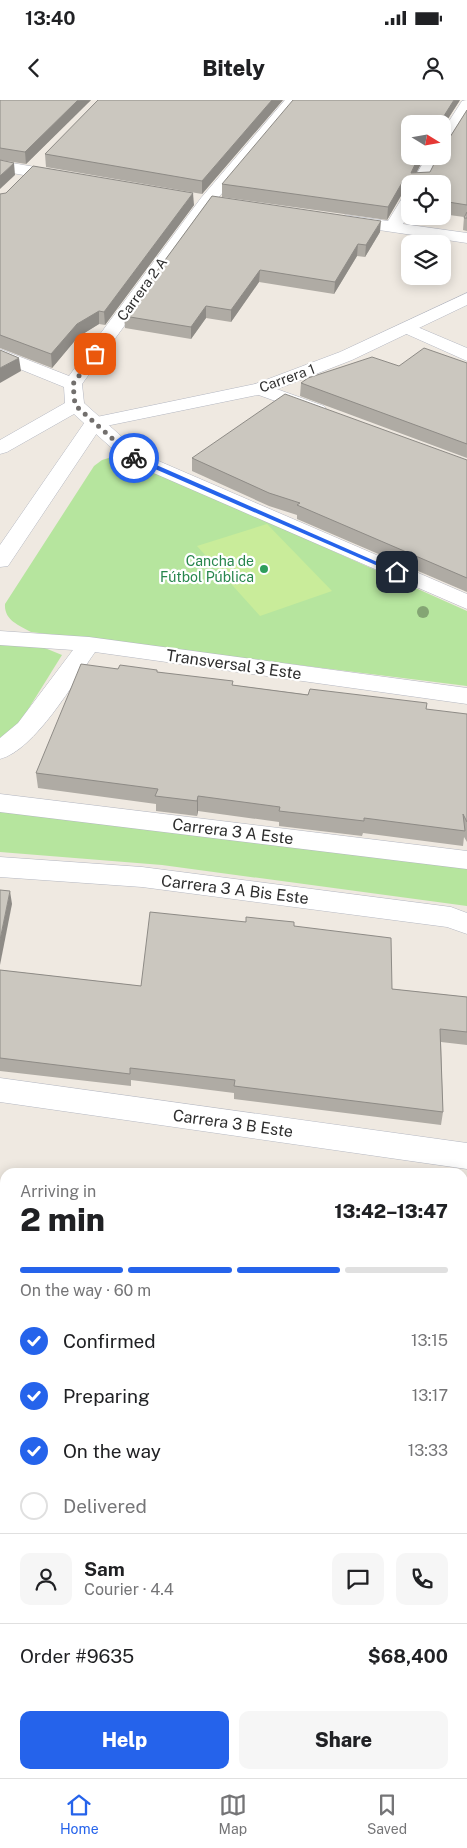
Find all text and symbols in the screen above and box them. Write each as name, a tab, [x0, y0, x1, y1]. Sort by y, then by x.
text: 13:40	[25, 7, 76, 29]
icon: back	[20, 54, 48, 82]
icon: person	[419, 54, 447, 82]
text: Bitely	[202, 55, 265, 81]
north arrow	[401, 115, 451, 165]
map controls	[401, 115, 451, 285]
button: locate	[401, 175, 451, 225]
button: layers	[401, 235, 451, 285]
street label: Carrera 2 A	[114, 254, 170, 324]
pin	[74, 333, 116, 375]
icon: bag	[81, 340, 109, 368]
street label: Carrera 1	[257, 361, 317, 395]
courier	[109, 433, 159, 483]
icon: bike	[120, 444, 148, 472]
pin	[376, 551, 418, 593]
place label: Cancha de Fútbol Pública	[160, 553, 254, 585]
icon: home	[383, 558, 411, 586]
marker: Cancha de Fútbol Pública	[258, 563, 270, 575]
street label: Transversal 3 Este	[165, 646, 303, 683]
street label: Carrera 3 A Este	[171, 815, 295, 848]
street label: Carrera 3 A Bis Este	[160, 871, 310, 908]
street label: Carrera 3 B Este	[172, 1106, 294, 1141]
text: Arriving in	[20, 1182, 96, 1201]
text: 13:42–13:47	[334, 1200, 448, 1222]
text: 2 min	[20, 1201, 105, 1238]
text: On the way · 60 m	[20, 1281, 151, 1300]
icon: check	[20, 1327, 48, 1355]
text: Confirmed	[63, 1330, 156, 1352]
text: 13:15	[411, 1331, 448, 1350]
icon: check	[20, 1382, 48, 1410]
text: Preparing	[63, 1385, 150, 1407]
text: 13:17	[412, 1386, 448, 1405]
icon: check	[20, 1437, 48, 1465]
text: On the way	[63, 1440, 161, 1462]
text: 13:33	[408, 1441, 448, 1460]
text: Delivered	[63, 1495, 147, 1517]
button: person	[20, 1553, 72, 1605]
button: chat	[332, 1553, 384, 1605]
button: phone	[396, 1553, 448, 1605]
text: Sam	[84, 1558, 125, 1580]
text: Courier · 4.4	[84, 1580, 174, 1599]
text: Order #9635	[20, 1645, 134, 1667]
text: $68,400	[368, 1645, 448, 1667]
button: Help	[20, 1711, 229, 1769]
button: Share	[239, 1711, 448, 1769]
tab: Home	[60, 1791, 99, 1837]
tab: Map	[219, 1791, 247, 1837]
tab: Saved	[367, 1791, 407, 1837]

